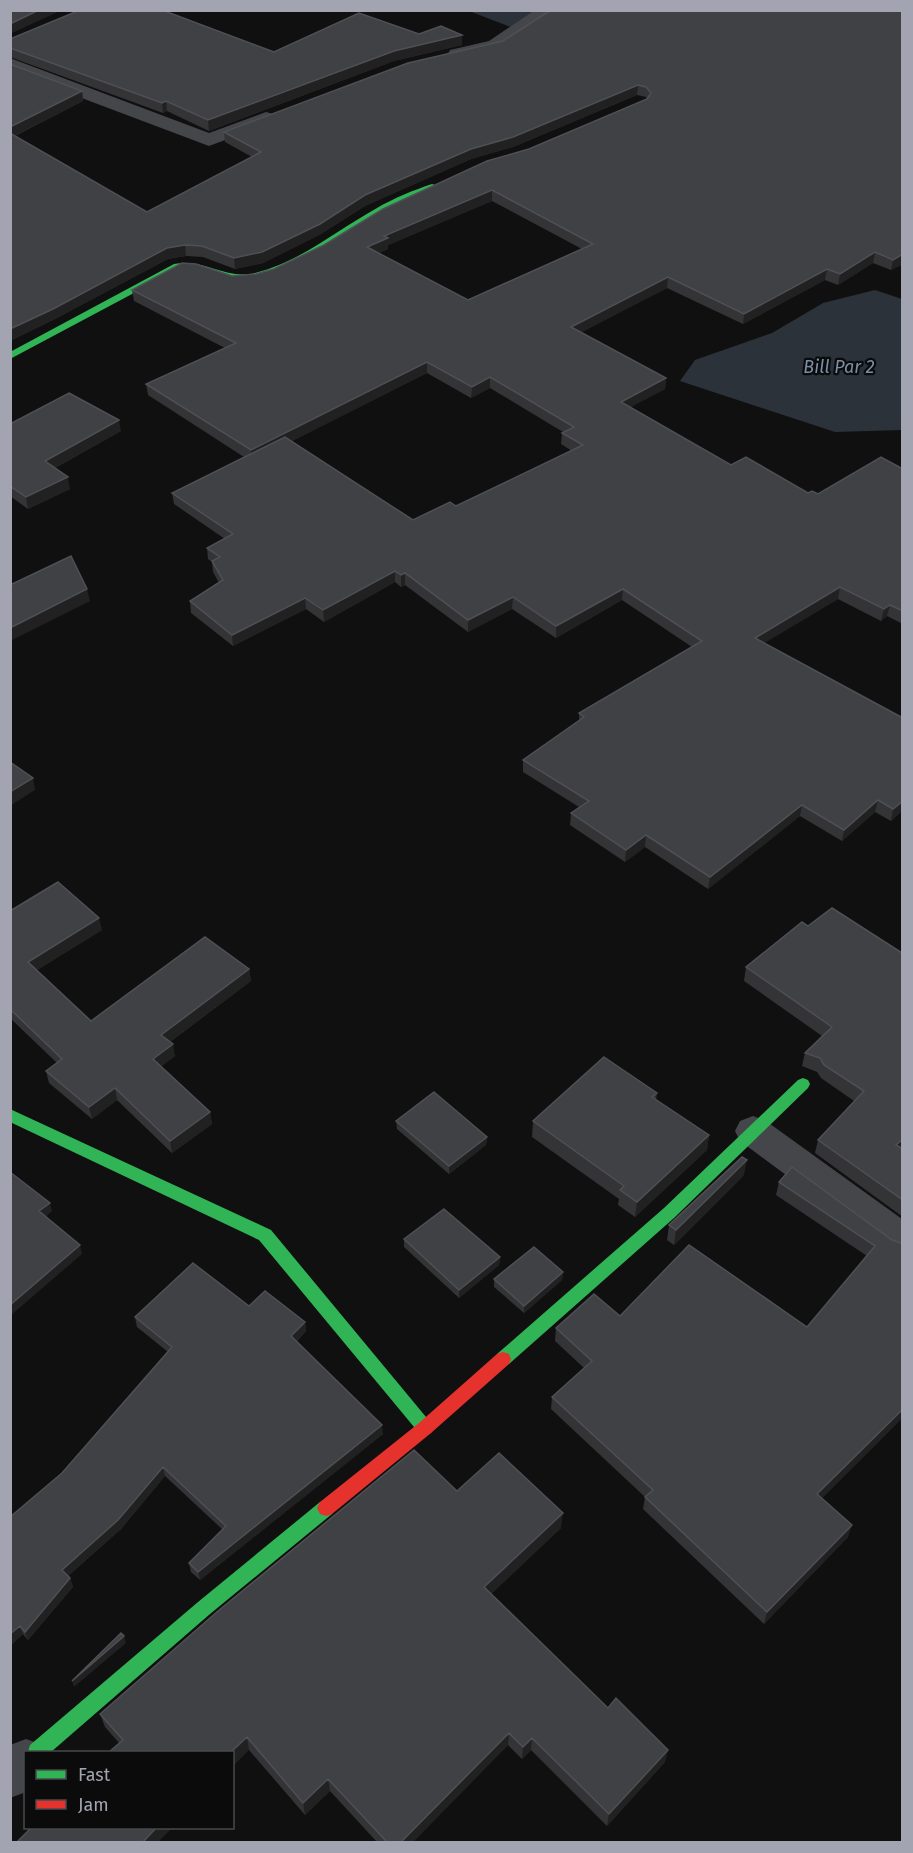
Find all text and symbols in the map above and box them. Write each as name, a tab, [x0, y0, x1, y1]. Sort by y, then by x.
water label: Bill Par 2	[803, 356, 875, 378]
legend	[24, 1751, 234, 1829]
text: Fast	[78, 1764, 111, 1786]
text: Jam	[78, 1794, 109, 1816]

